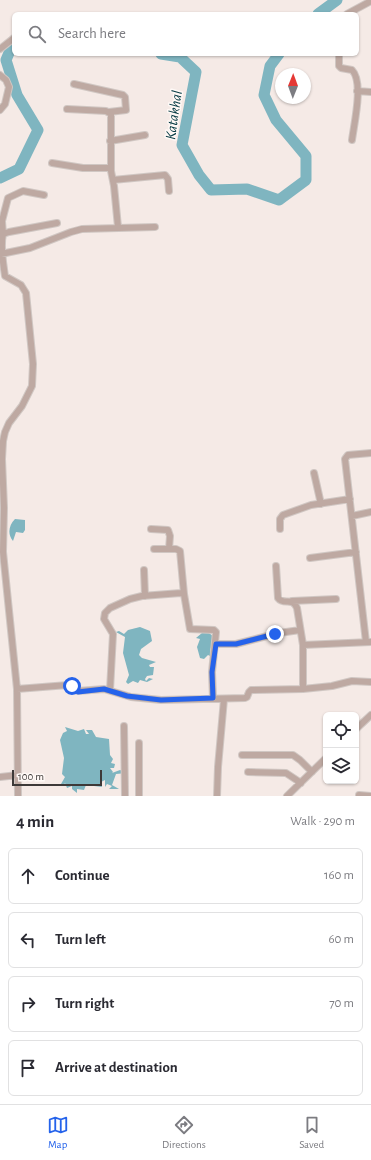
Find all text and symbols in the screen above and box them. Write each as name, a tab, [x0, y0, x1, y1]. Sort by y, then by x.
search box	[12, 12, 359, 56]
icon: search	[26, 23, 48, 45]
text: Search here	[58, 26, 126, 41]
north arrow	[275, 68, 311, 104]
water label: Katakhal	[163, 89, 185, 141]
route end	[266, 625, 284, 643]
route start	[63, 677, 81, 695]
map controls	[323, 712, 359, 784]
button: locate	[323, 712, 359, 748]
button: layers	[323, 748, 359, 784]
scale bar	[12, 768, 102, 787]
text: 100 m	[18, 771, 44, 782]
text: 4 min	[16, 813, 54, 830]
text: Walk · 290 m	[290, 815, 355, 828]
icon: ahead	[17, 865, 39, 887]
text: Continue	[55, 868, 110, 883]
text: 160 m	[324, 869, 354, 882]
icon: left	[17, 929, 39, 951]
text: Turn left	[55, 932, 106, 947]
text: 60 m	[328, 933, 354, 946]
icon: right	[17, 993, 39, 1015]
text: Turn right	[55, 996, 114, 1011]
text: 70 m	[329, 997, 354, 1010]
icon: arrive	[17, 1057, 39, 1079]
text: Arrive at destination	[55, 1060, 178, 1075]
tab: Map	[47, 1114, 69, 1151]
tab: Directions	[162, 1114, 206, 1151]
tab: Saved	[299, 1114, 324, 1151]

